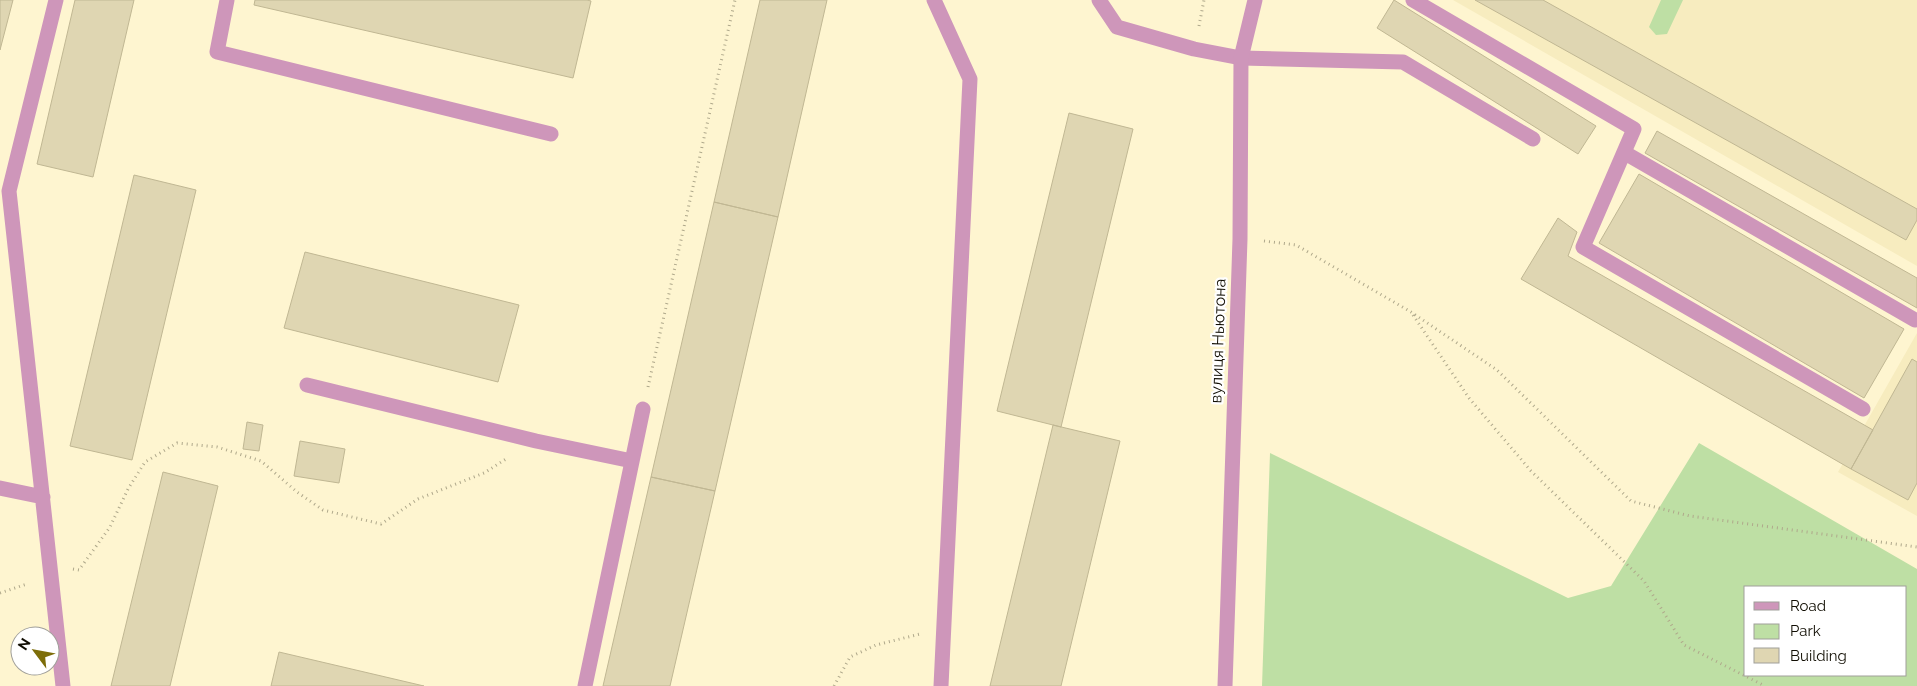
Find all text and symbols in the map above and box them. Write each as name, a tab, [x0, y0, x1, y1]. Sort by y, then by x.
street label: вулиця Ньютона	[1206, 278, 1230, 404]
legend	[1744, 586, 1907, 676]
text: Road	[1790, 597, 1826, 615]
text: Park	[1790, 622, 1821, 640]
north arrow	[10, 626, 60, 676]
text: N	[14, 635, 34, 653]
text: Building	[1790, 647, 1847, 665]

